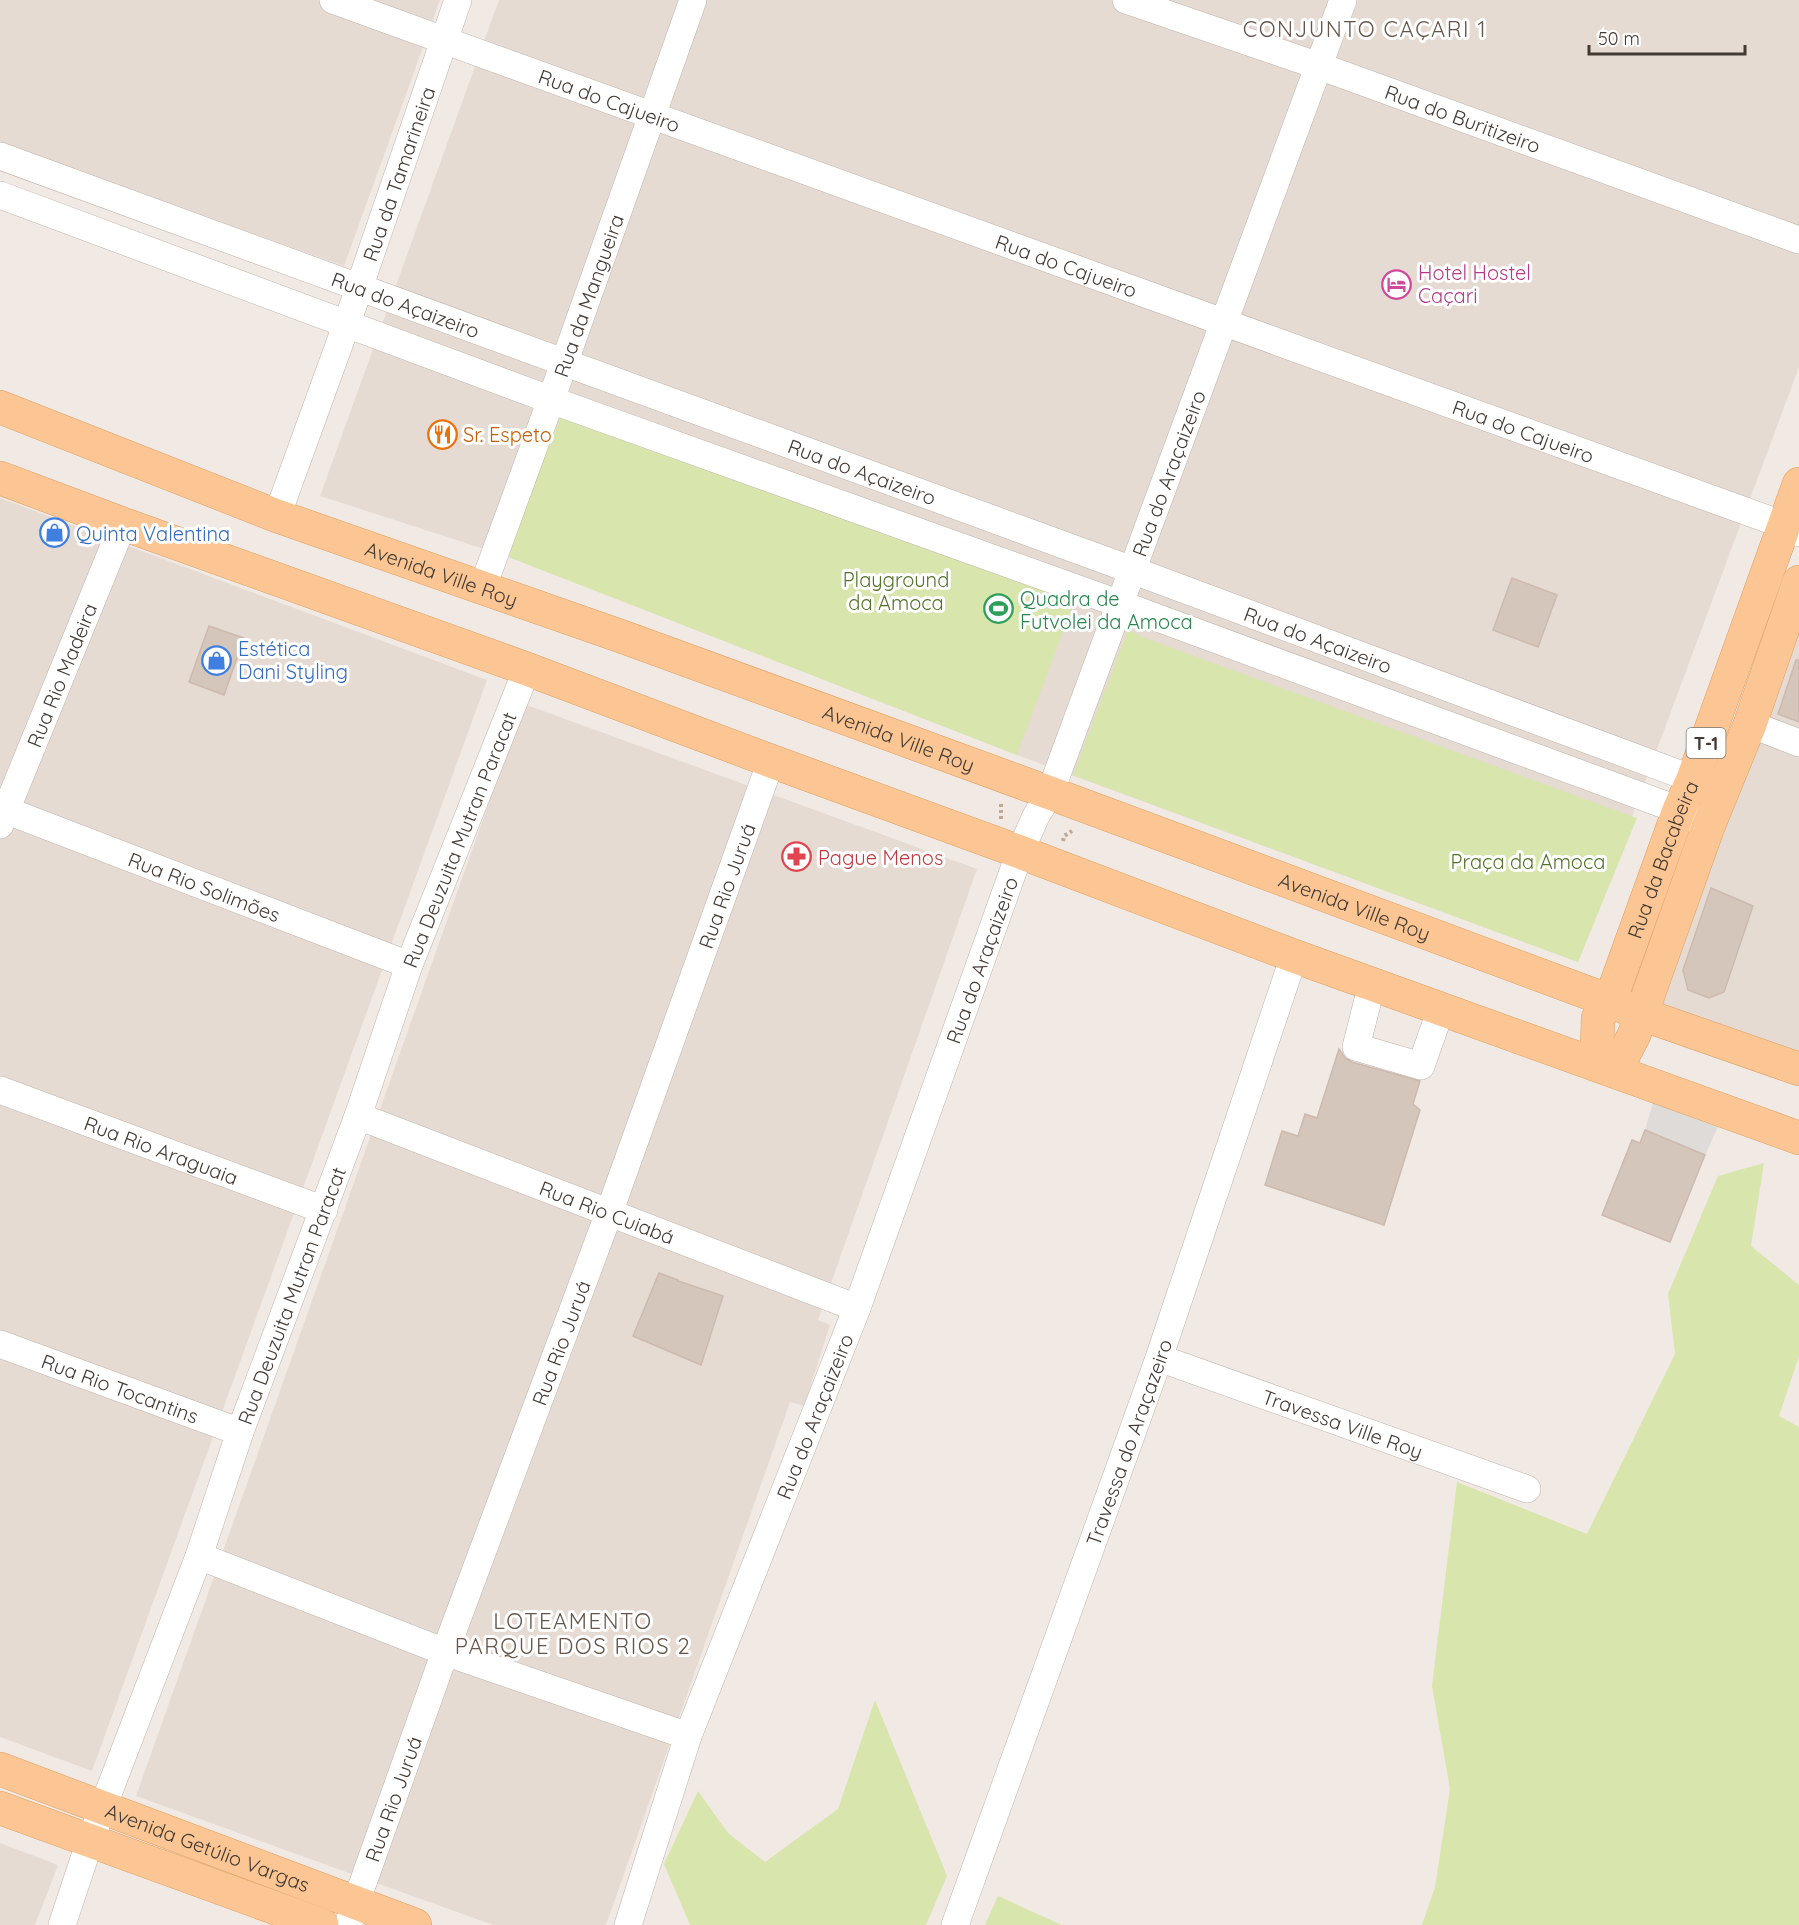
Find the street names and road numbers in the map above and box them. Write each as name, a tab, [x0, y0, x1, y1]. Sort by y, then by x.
street label: Rua do Cajueiro	[535, 63, 684, 137]
street label: Rua do Buritizeiro	[1382, 79, 1544, 158]
street label: Rua da Tamarineira	[357, 83, 440, 265]
street label: Rua da Mangueira	[548, 211, 628, 380]
street label: Rua do Cajueiro	[992, 228, 1141, 302]
street label: Rua do Açaizeiro	[328, 266, 483, 343]
street label: Rua do Araçaizeiro	[1126, 386, 1210, 560]
street label: Rua do Cajueiro	[1449, 394, 1598, 468]
street label: Rua do Açaizeiro	[785, 433, 940, 510]
street label: Avenida Ville Roy	[362, 535, 521, 612]
street label: Rua Rio Madeira	[21, 599, 102, 751]
street label: Rua do Açaizeiro	[1241, 600, 1396, 678]
street label: Avenida Ville Roy	[820, 699, 978, 777]
street label: Rua Deuzuita Mutran Paracat	[397, 708, 521, 971]
road number: T-1	[1686, 728, 1726, 758]
street label: Rua da Bacabeira	[1621, 776, 1703, 942]
street label: Rua Rio Juruá	[692, 820, 760, 952]
street label: Rua Rio Solimões	[125, 846, 284, 927]
street label: Avenida Ville Roy	[1276, 867, 1434, 946]
street label: Rua do Araçaizeiro	[940, 873, 1023, 1047]
street label: Rua Rio Araguaia	[81, 1110, 242, 1190]
street label: Rua Deuzuita Mutran Paracat	[231, 1163, 351, 1428]
street label: Rua Rio Cuiabá	[536, 1175, 678, 1249]
street label: Rua Rio Juruá	[526, 1277, 595, 1409]
street label: Rua do Araçaizeiro	[770, 1330, 858, 1503]
street label: Travessa do Araçazeiro	[1080, 1336, 1177, 1549]
street label: Rua Rio Tocantins	[38, 1348, 202, 1428]
street label: Travessa Ville Roy	[1259, 1383, 1426, 1463]
street label: Rua Rio Juruá	[359, 1733, 427, 1865]
street label: Avenida Getúlio Vargas	[102, 1797, 313, 1897]

